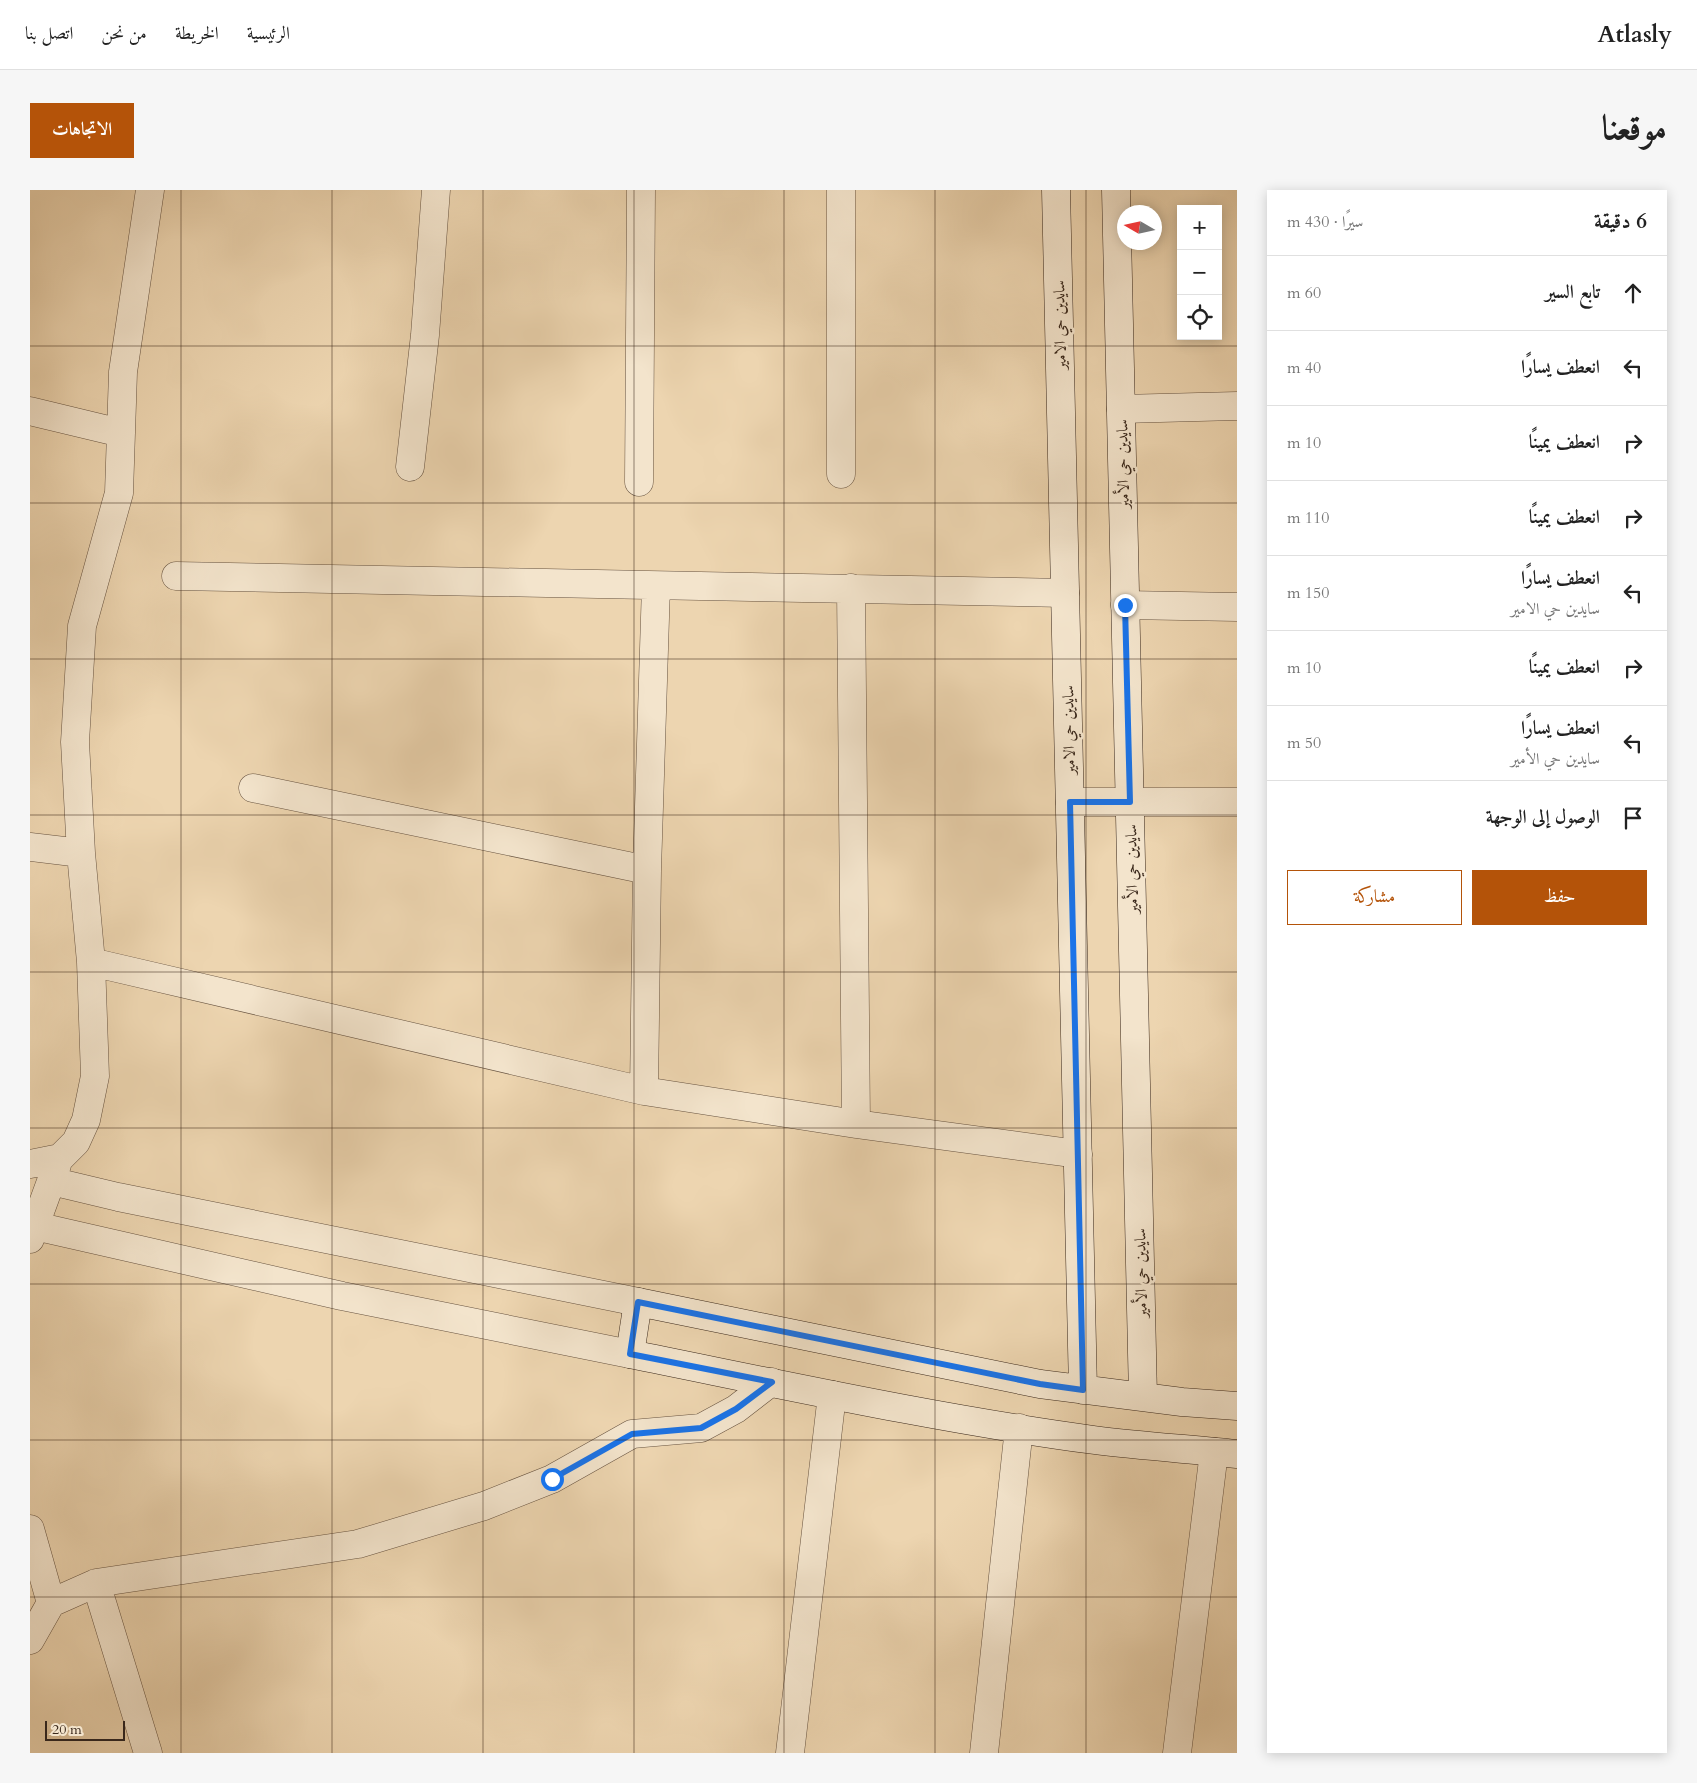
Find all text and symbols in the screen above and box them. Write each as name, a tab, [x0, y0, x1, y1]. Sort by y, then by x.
text: Atlasly	[1598, 18, 1672, 51]
text: اتصل بنا	[25, 21, 73, 46]
text: من نحن	[101, 21, 147, 46]
text: الخريطة	[175, 21, 219, 46]
text: الرئيسية	[247, 21, 290, 46]
button: الاتجاهات	[30, 103, 134, 158]
text: موقعنا	[1602, 104, 1667, 152]
north arrow	[1117, 205, 1162, 250]
map controls	[1177, 205, 1222, 340]
button: +	[1177, 205, 1222, 250]
text: 6 دقيقة	[1594, 207, 1647, 236]
text: سيرًا · 430 m	[1287, 211, 1363, 233]
button: −	[1177, 250, 1222, 295]
text: تابع السير	[1545, 279, 1600, 305]
icon: ahead	[1619, 279, 1647, 307]
street label: سايدين حي الامير	[1048, 280, 1073, 372]
text: 60 m	[1287, 282, 1321, 304]
button: locate	[1177, 295, 1222, 340]
text: انعطف يسارًا	[1521, 354, 1600, 380]
icon: left	[1619, 354, 1647, 382]
text: 40 m	[1287, 357, 1321, 379]
street label: سايدين حي الأمير	[1110, 419, 1136, 511]
text: انعطف يمينًا	[1529, 429, 1600, 455]
icon: right	[1619, 429, 1647, 457]
text: 10 m	[1287, 432, 1321, 454]
text: انعطف يمينًا	[1529, 504, 1600, 530]
icon: right	[1619, 504, 1647, 532]
text: 110 m	[1287, 507, 1329, 529]
text: انعطف يسارًا	[1521, 565, 1600, 591]
icon: left	[1619, 579, 1647, 607]
text: 150 m	[1287, 582, 1329, 604]
route end	[1114, 594, 1137, 617]
text: سايدين حي الامير	[1511, 598, 1600, 620]
text: انعطف يمينًا	[1529, 654, 1600, 680]
icon: right	[1619, 654, 1647, 682]
text: 10 m	[1287, 657, 1321, 679]
street label: سايدين حي الامير	[1057, 685, 1082, 777]
text: انعطف يسارًا	[1521, 715, 1600, 741]
icon: left	[1619, 729, 1647, 757]
text: 50 m	[1287, 732, 1321, 754]
text: سايدين حي الأمير	[1511, 748, 1600, 770]
text: الوصول إلى الوجهة	[1486, 804, 1600, 830]
icon: arrive	[1619, 804, 1647, 832]
street label: سايدين حي الأمير	[1119, 824, 1145, 916]
button: مشاركة	[1287, 870, 1462, 925]
button: حفظ	[1472, 870, 1647, 925]
street label: سايدين حي الأمير	[1128, 1228, 1154, 1320]
route start	[541, 1468, 564, 1491]
scale bar	[45, 1718, 125, 1741]
text: 20 m	[52, 1720, 82, 1739]

